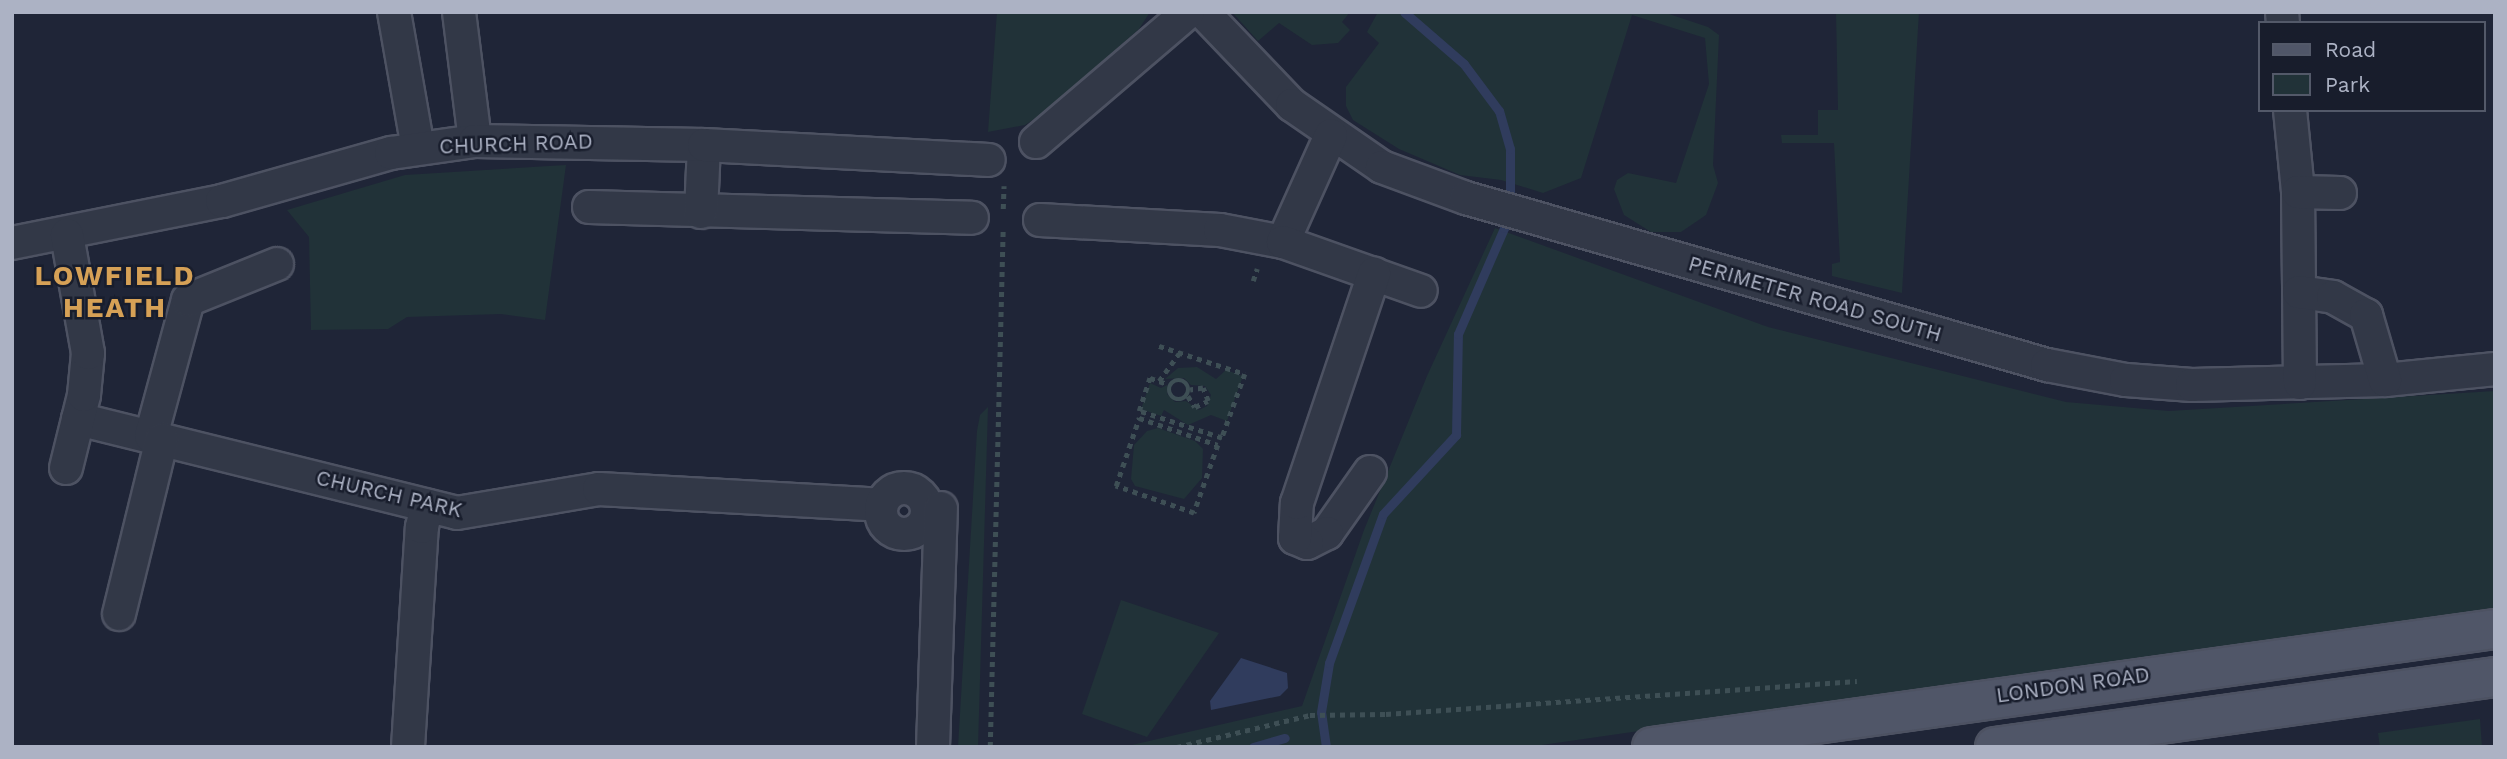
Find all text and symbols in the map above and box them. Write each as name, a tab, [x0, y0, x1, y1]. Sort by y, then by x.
legend	[2258, 21, 2486, 112]
text: Road	[2325, 37, 2376, 62]
text: Park	[2325, 72, 2370, 97]
street label: CHURCH ROAD	[439, 129, 593, 159]
street label: PERIMETER ROAD SOUTH	[1685, 251, 1945, 347]
district label: LOWFIELD HEATH	[35, 259, 195, 325]
street label: CHURCH PARK	[314, 465, 464, 523]
street label: LONDON ROAD	[1995, 662, 2151, 708]

